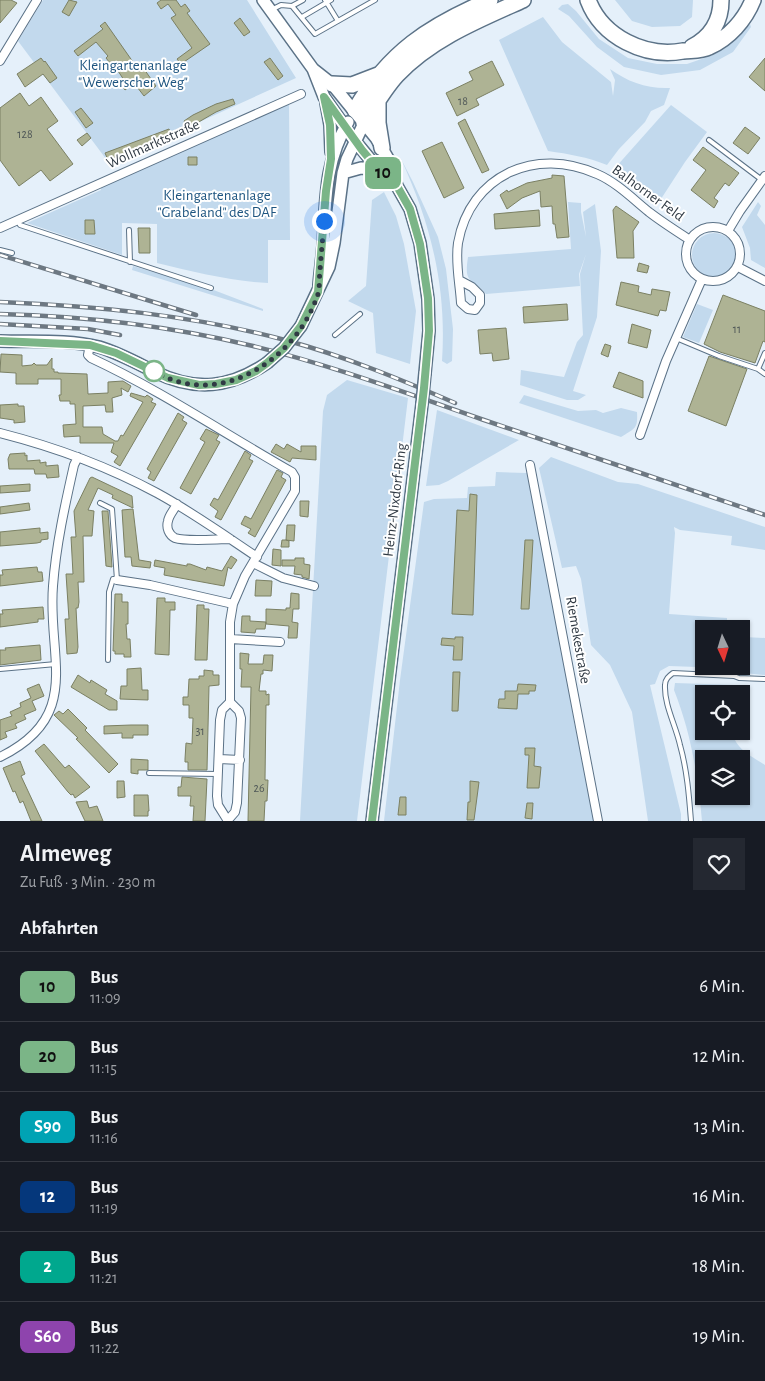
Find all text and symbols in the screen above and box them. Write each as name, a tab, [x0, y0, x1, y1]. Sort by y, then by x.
park label: Kleingartenanlage "Wewerscher Weg"	[78, 58, 188, 90]
house number: 18	[458, 95, 468, 107]
street label: Wollmarktstraße	[104, 117, 202, 171]
house number: 128	[17, 128, 33, 140]
line badge: 10	[360, 157, 406, 189]
street label: Balhorner Feld	[609, 162, 687, 224]
text: 10	[375, 164, 391, 182]
park label: Kleingartenanlage "Grabeland" des DAF	[158, 188, 277, 220]
your location	[312, 209, 337, 234]
house number: 11	[733, 323, 741, 335]
unlabelled marker	[143, 360, 165, 382]
street label: Heinz-Nixdorf-Ring	[381, 442, 409, 558]
street label: Riemekestraße	[563, 595, 593, 685]
north arrow	[695, 620, 750, 675]
map controls	[695, 620, 750, 805]
button: locate	[695, 685, 750, 740]
house number: 31	[195, 725, 205, 737]
button: layers	[695, 750, 750, 805]
house number: 26	[253, 782, 265, 794]
button: heart	[693, 838, 745, 890]
text: Almeweg	[20, 842, 111, 866]
text: Zu Fuß · 3 Min. · 230 m	[20, 874, 156, 890]
text: Abfahrten	[20, 919, 98, 938]
text: Bus	[90, 968, 118, 987]
text: 6 Min.	[699, 977, 745, 996]
text: 10	[40, 978, 55, 996]
text: 11:09	[90, 990, 121, 1006]
text: Bus	[90, 1038, 118, 1057]
text: 12 Min.	[693, 1047, 745, 1066]
text: 20	[39, 1048, 56, 1066]
text: 11:15	[90, 1060, 117, 1076]
text: Bus	[90, 1108, 118, 1127]
text: 13 Min.	[694, 1117, 745, 1136]
text: S90	[34, 1118, 61, 1136]
text: 11:16	[90, 1130, 118, 1146]
text: Bus	[90, 1178, 118, 1197]
text: 16 Min.	[693, 1187, 745, 1206]
text: 12	[40, 1188, 55, 1206]
text: 11:19	[90, 1200, 118, 1216]
text: Bus	[90, 1248, 118, 1267]
text: 18 Min.	[693, 1257, 745, 1276]
text: 2	[43, 1258, 52, 1276]
text: 11:21	[90, 1270, 117, 1286]
text: Bus	[90, 1318, 118, 1337]
text: 19 Min.	[693, 1327, 745, 1346]
text: S60	[34, 1328, 61, 1346]
text: 11:22	[90, 1340, 119, 1356]

